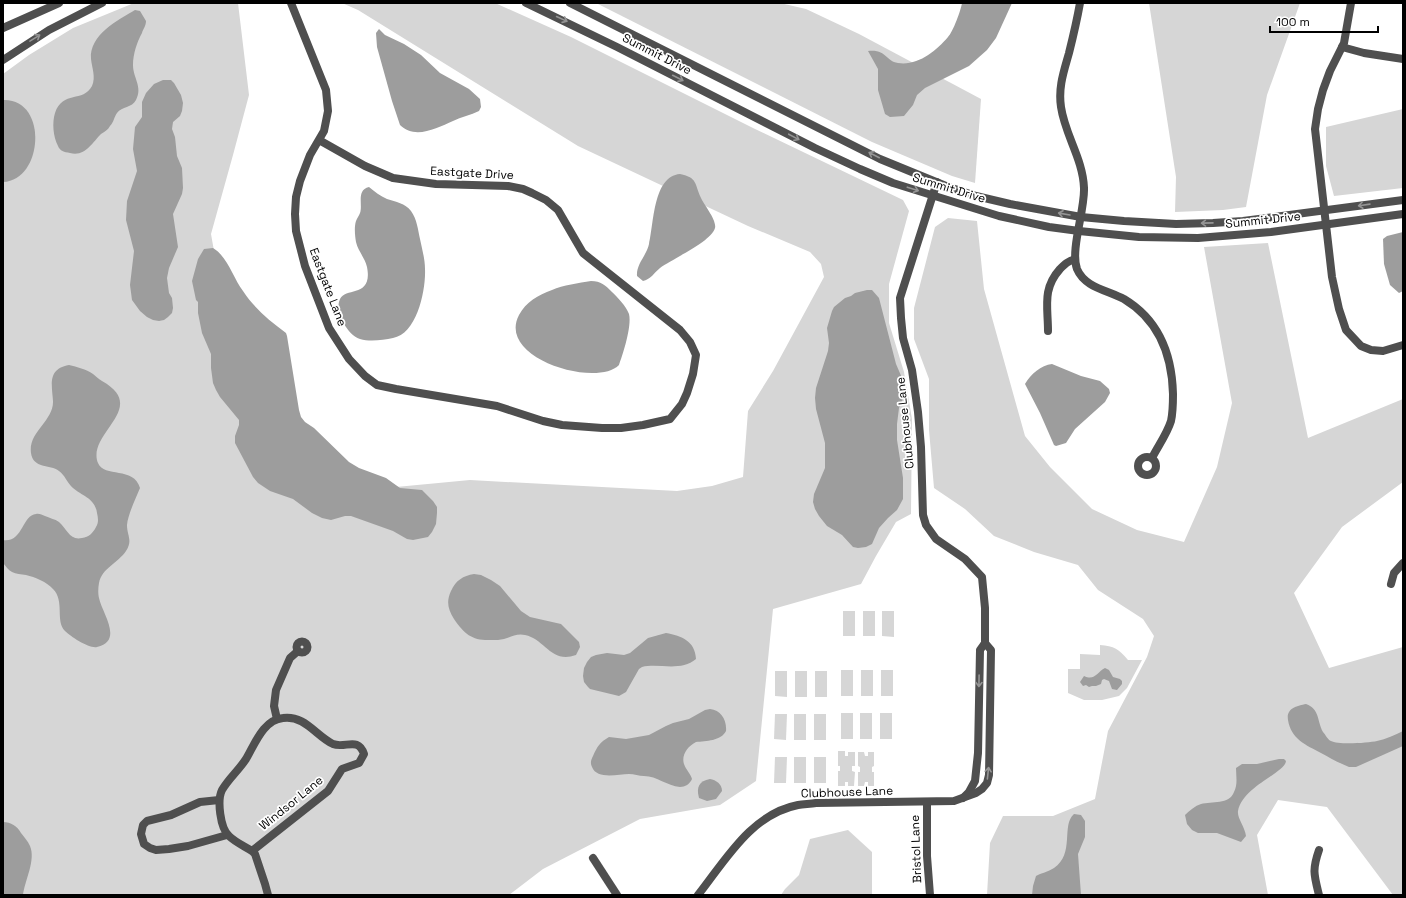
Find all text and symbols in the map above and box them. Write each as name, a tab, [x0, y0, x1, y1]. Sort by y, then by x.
scale bar	[1270, 8, 1378, 34]
text: 100 m	[1276, 14, 1310, 30]
one-way arrow	[555, 16, 567, 23]
street label: Summit Drive	[620, 30, 694, 78]
one-way arrow	[29, 34, 41, 42]
one-way arrow	[671, 75, 683, 82]
one-way arrow	[788, 133, 800, 141]
one-way arrow	[868, 151, 880, 159]
street label: Eastgate Drive	[430, 163, 514, 183]
street label: Summit Drive	[910, 169, 988, 207]
one-way arrow	[906, 186, 919, 193]
one-way arrow	[1358, 201, 1371, 209]
street label: Summit Drive	[1225, 208, 1301, 232]
one-way arrow	[1058, 210, 1071, 218]
one-way arrow	[1201, 219, 1214, 227]
street label: Eastgate Lane	[306, 246, 350, 328]
street label: Clubhouse Lane	[892, 376, 918, 470]
one-way arrow	[975, 674, 983, 687]
one-way arrow	[984, 767, 992, 780]
street label: Windsor Lane	[256, 772, 326, 834]
street label: Clubhouse Lane	[801, 782, 893, 802]
street label: Bristol Lane	[907, 815, 925, 883]

